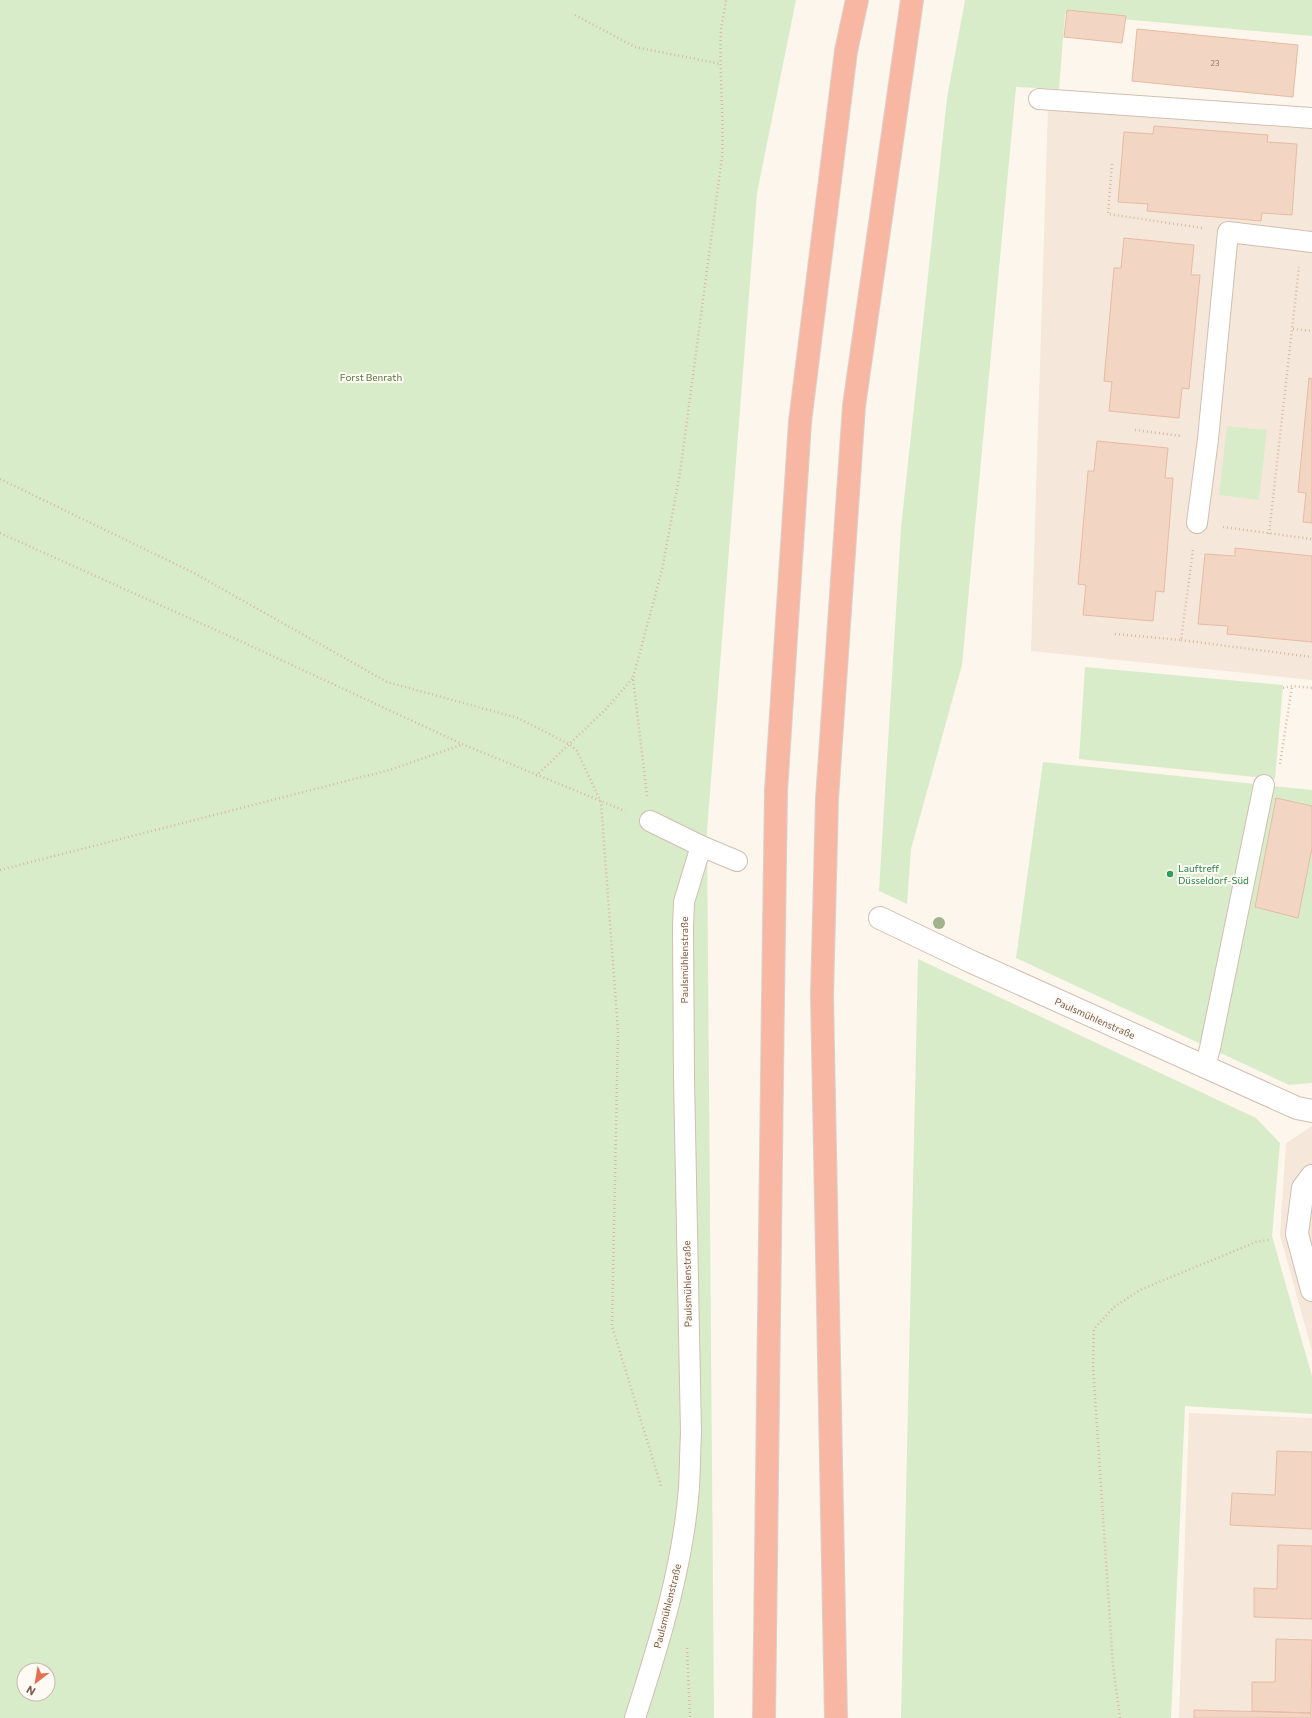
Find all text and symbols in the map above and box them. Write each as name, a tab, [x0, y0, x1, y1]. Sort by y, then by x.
house number: 23	[1211, 58, 1220, 68]
park label: Forst Benrath	[340, 371, 402, 383]
place label: Lauftreff Düsseldorf-Süd	[1178, 862, 1249, 886]
marker: Lauftreff Düsseldorf-Süd	[1165, 869, 1175, 879]
street label: Paulsmühlenstraße	[678, 917, 690, 1003]
street label: Paulsmühlenstraße	[1053, 995, 1137, 1041]
street label: Paulsmühlenstraße	[680, 1240, 694, 1328]
street label: Paulsmühlenstraße	[651, 1562, 683, 1650]
north arrow	[16, 1662, 56, 1702]
text: N	[24, 1683, 37, 1699]

